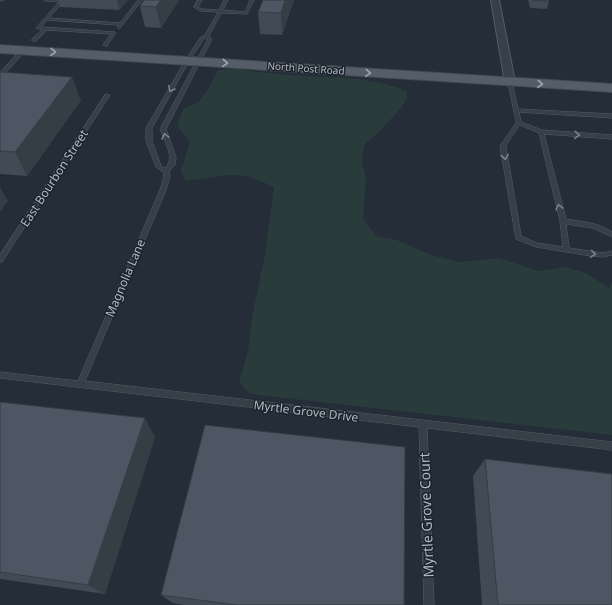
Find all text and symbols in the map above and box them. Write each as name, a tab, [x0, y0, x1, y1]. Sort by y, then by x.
one-way arrow	[50, 48, 56, 56]
street label: North Post Road	[267, 58, 345, 78]
one-way arrow	[222, 59, 228, 68]
one-way arrow	[365, 68, 371, 77]
one-way arrow	[537, 79, 543, 88]
one-way arrow	[168, 85, 175, 92]
street label: East Bourbon Street	[16, 126, 92, 230]
one-way arrow	[574, 130, 580, 139]
one-way arrow	[161, 132, 170, 139]
one-way arrow	[500, 154, 509, 160]
one-way arrow	[556, 204, 564, 210]
street label: Magnolia Lane	[101, 236, 149, 319]
one-way arrow	[590, 249, 596, 258]
street label: Myrtle Grove Drive	[253, 396, 360, 426]
street label: Myrtle Grove Court	[414, 452, 438, 578]

